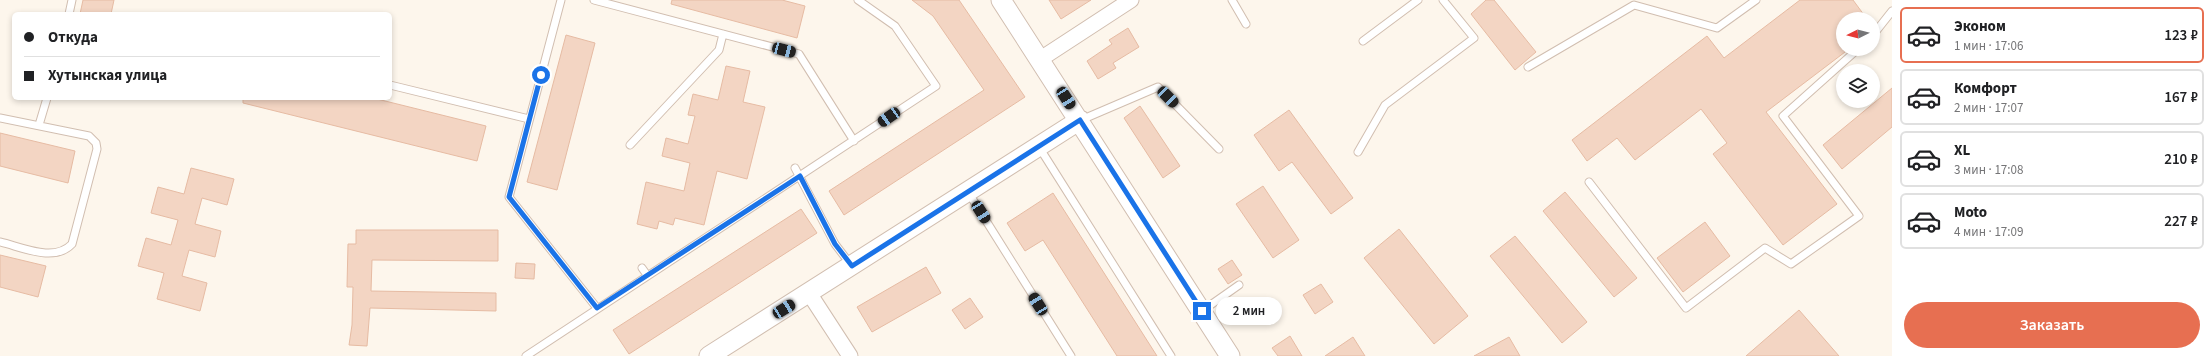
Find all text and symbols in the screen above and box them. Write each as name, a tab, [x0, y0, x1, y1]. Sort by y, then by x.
north arrow	[1836, 12, 1880, 56]
map controls	[1836, 12, 1880, 108]
text: Эконом	[1954, 16, 2006, 37]
icon: car	[1906, 17, 1942, 53]
text: 123 ₽	[2164, 25, 2198, 46]
text: Откуда	[48, 27, 98, 48]
text: 1 мин · 17:06	[1954, 37, 2023, 55]
car	[771, 41, 797, 59]
button: layers	[1836, 64, 1880, 108]
text: Хутынская улица	[48, 65, 167, 86]
route start	[532, 66, 550, 84]
text: Комфорт	[1954, 78, 2017, 99]
icon: car	[1906, 79, 1942, 115]
car	[1155, 84, 1181, 110]
car	[1054, 85, 1078, 111]
text: 167 ₽	[2164, 87, 2198, 108]
text: 2 мин · 17:07	[1954, 99, 2023, 117]
car	[876, 105, 902, 129]
text: XL	[1954, 140, 1970, 161]
icon: car	[1906, 141, 1942, 177]
text: 210 ₽	[2164, 149, 2198, 170]
text: 3 мин · 17:08	[1954, 161, 2023, 179]
car	[970, 199, 992, 225]
text: Moto	[1954, 202, 1987, 223]
icon: car	[1906, 203, 1942, 239]
text: 227 ₽	[2164, 211, 2198, 232]
text: 4 мин · 17:09	[1954, 223, 2023, 241]
car	[1027, 291, 1049, 317]
callout: 2 мин	[1216, 297, 1282, 325]
car	[771, 298, 797, 320]
route end	[1193, 302, 1211, 320]
text: 2 мин	[1233, 302, 1265, 320]
button: Заказать	[1904, 302, 2200, 348]

